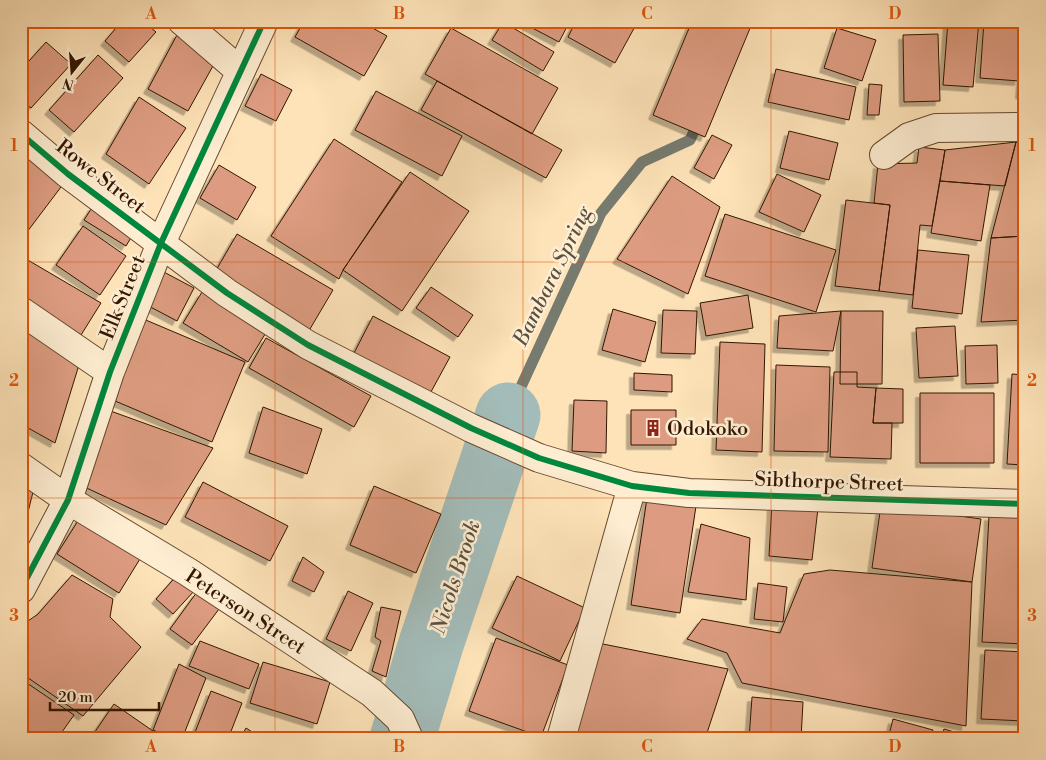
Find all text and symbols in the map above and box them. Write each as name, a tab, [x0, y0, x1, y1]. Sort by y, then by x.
text: A	[144, 4, 157, 24]
text: B	[393, 4, 405, 24]
text: C	[641, 4, 653, 24]
text: D	[889, 4, 902, 24]
north arrow	[48, 48, 98, 98]
text: N	[61, 73, 76, 94]
street label: Rowe Street	[50, 134, 150, 220]
text: 1	[10, 136, 18, 156]
text: 1	[1028, 136, 1036, 156]
water label: Bambara Spring	[507, 201, 598, 351]
street label: Elk Street	[95, 252, 152, 343]
text: 2	[9, 371, 19, 391]
text: 2	[1027, 371, 1037, 391]
place label: Odokoko	[667, 417, 748, 442]
building icon: Odokoko	[643, 418, 663, 438]
street label: Sibthorpe Street	[754, 467, 904, 498]
water label: Nicols Brook	[425, 517, 487, 638]
street label: Peterson Street	[180, 564, 310, 660]
text: 3	[9, 606, 19, 626]
text: 3	[1027, 606, 1037, 626]
scale bar	[50, 680, 159, 712]
text: 20 m	[58, 688, 93, 707]
text: A	[144, 737, 157, 757]
text: B	[393, 737, 405, 757]
text: C	[641, 737, 653, 757]
text: D	[889, 737, 902, 757]

